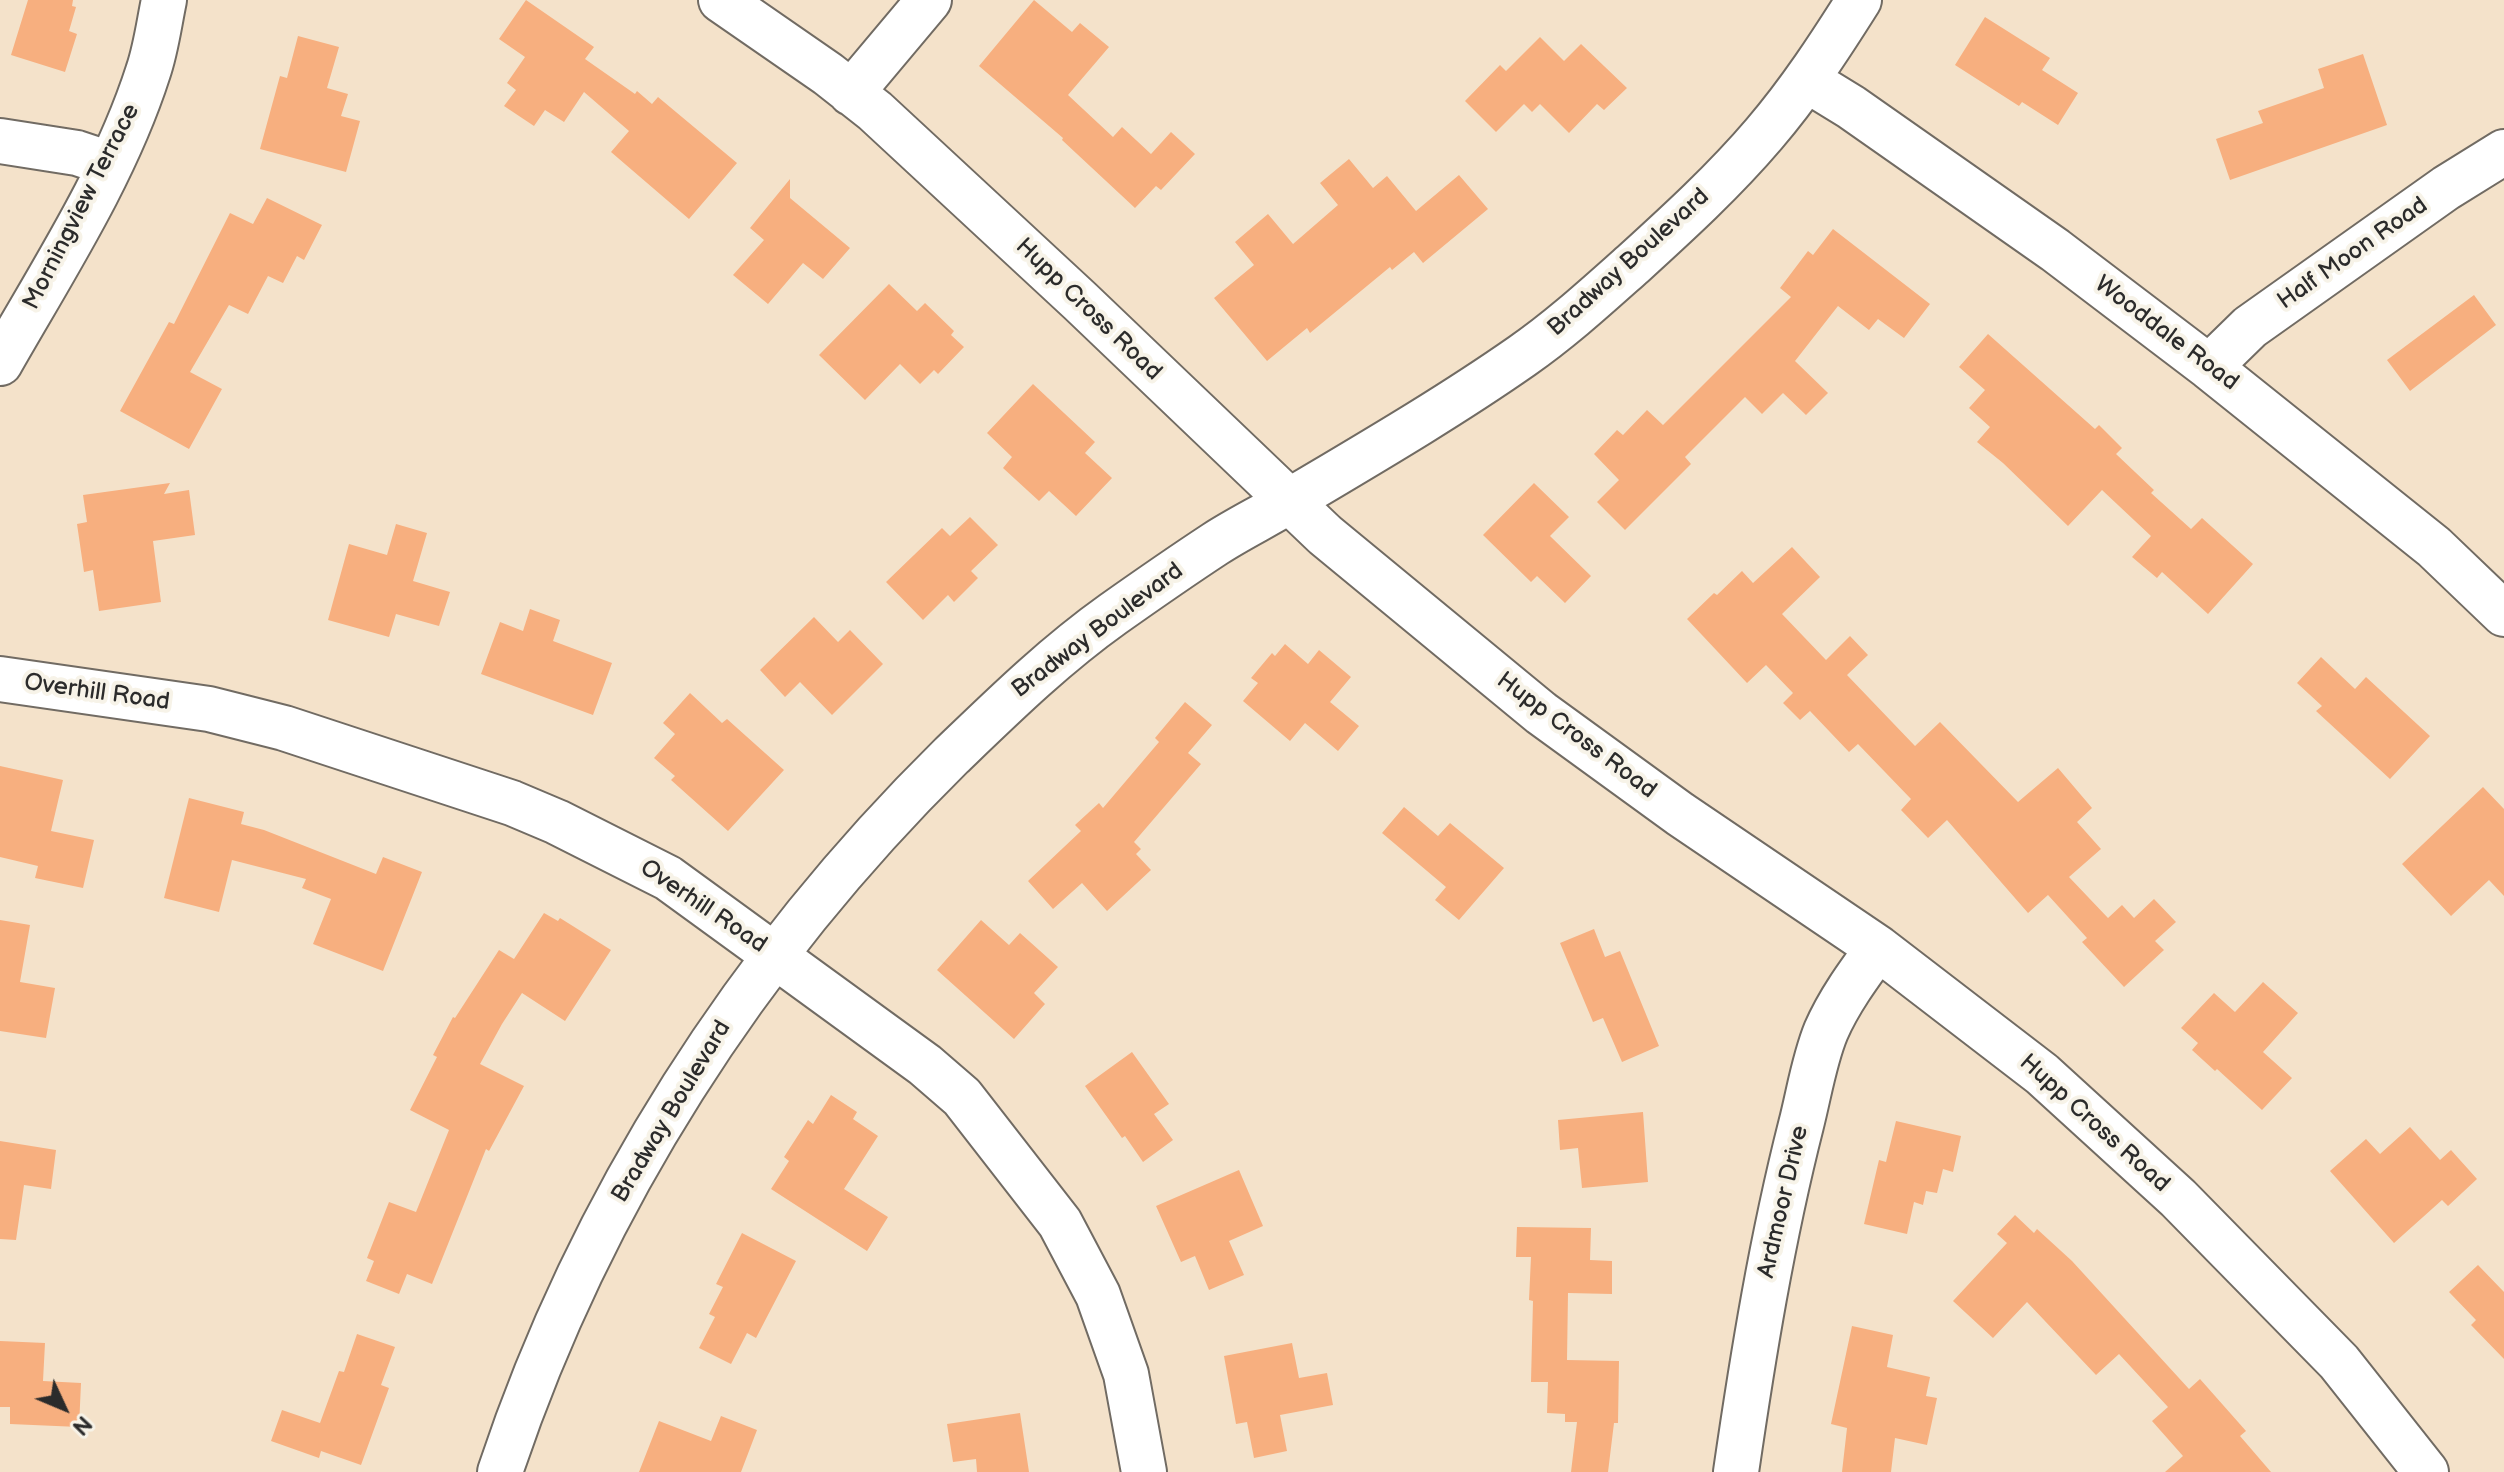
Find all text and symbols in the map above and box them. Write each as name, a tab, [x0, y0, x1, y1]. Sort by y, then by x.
street label: Morningview Terrace	[18, 99, 146, 315]
street label: Bradway Boulevard	[1542, 183, 1716, 343]
street label: Half Moon Road	[2272, 192, 2434, 316]
street label: Hupp Cross Road	[1009, 233, 1167, 387]
street label: Wooddale Road	[2088, 271, 2244, 397]
street label: Bradway Boulevard	[1007, 557, 1189, 705]
street label: Hupp Cross Road	[1491, 667, 1661, 805]
street label: Overhill Road	[22, 669, 172, 717]
street label: Overhill Road	[634, 854, 772, 960]
street label: Bradway Boulevard	[606, 1016, 738, 1208]
street label: Hupp Cross Road	[2013, 1049, 2175, 1199]
street label: Ardmoor Drive	[1753, 1123, 1815, 1281]
north arrow	[24, 1368, 104, 1448]
text: N	[66, 1410, 97, 1440]

